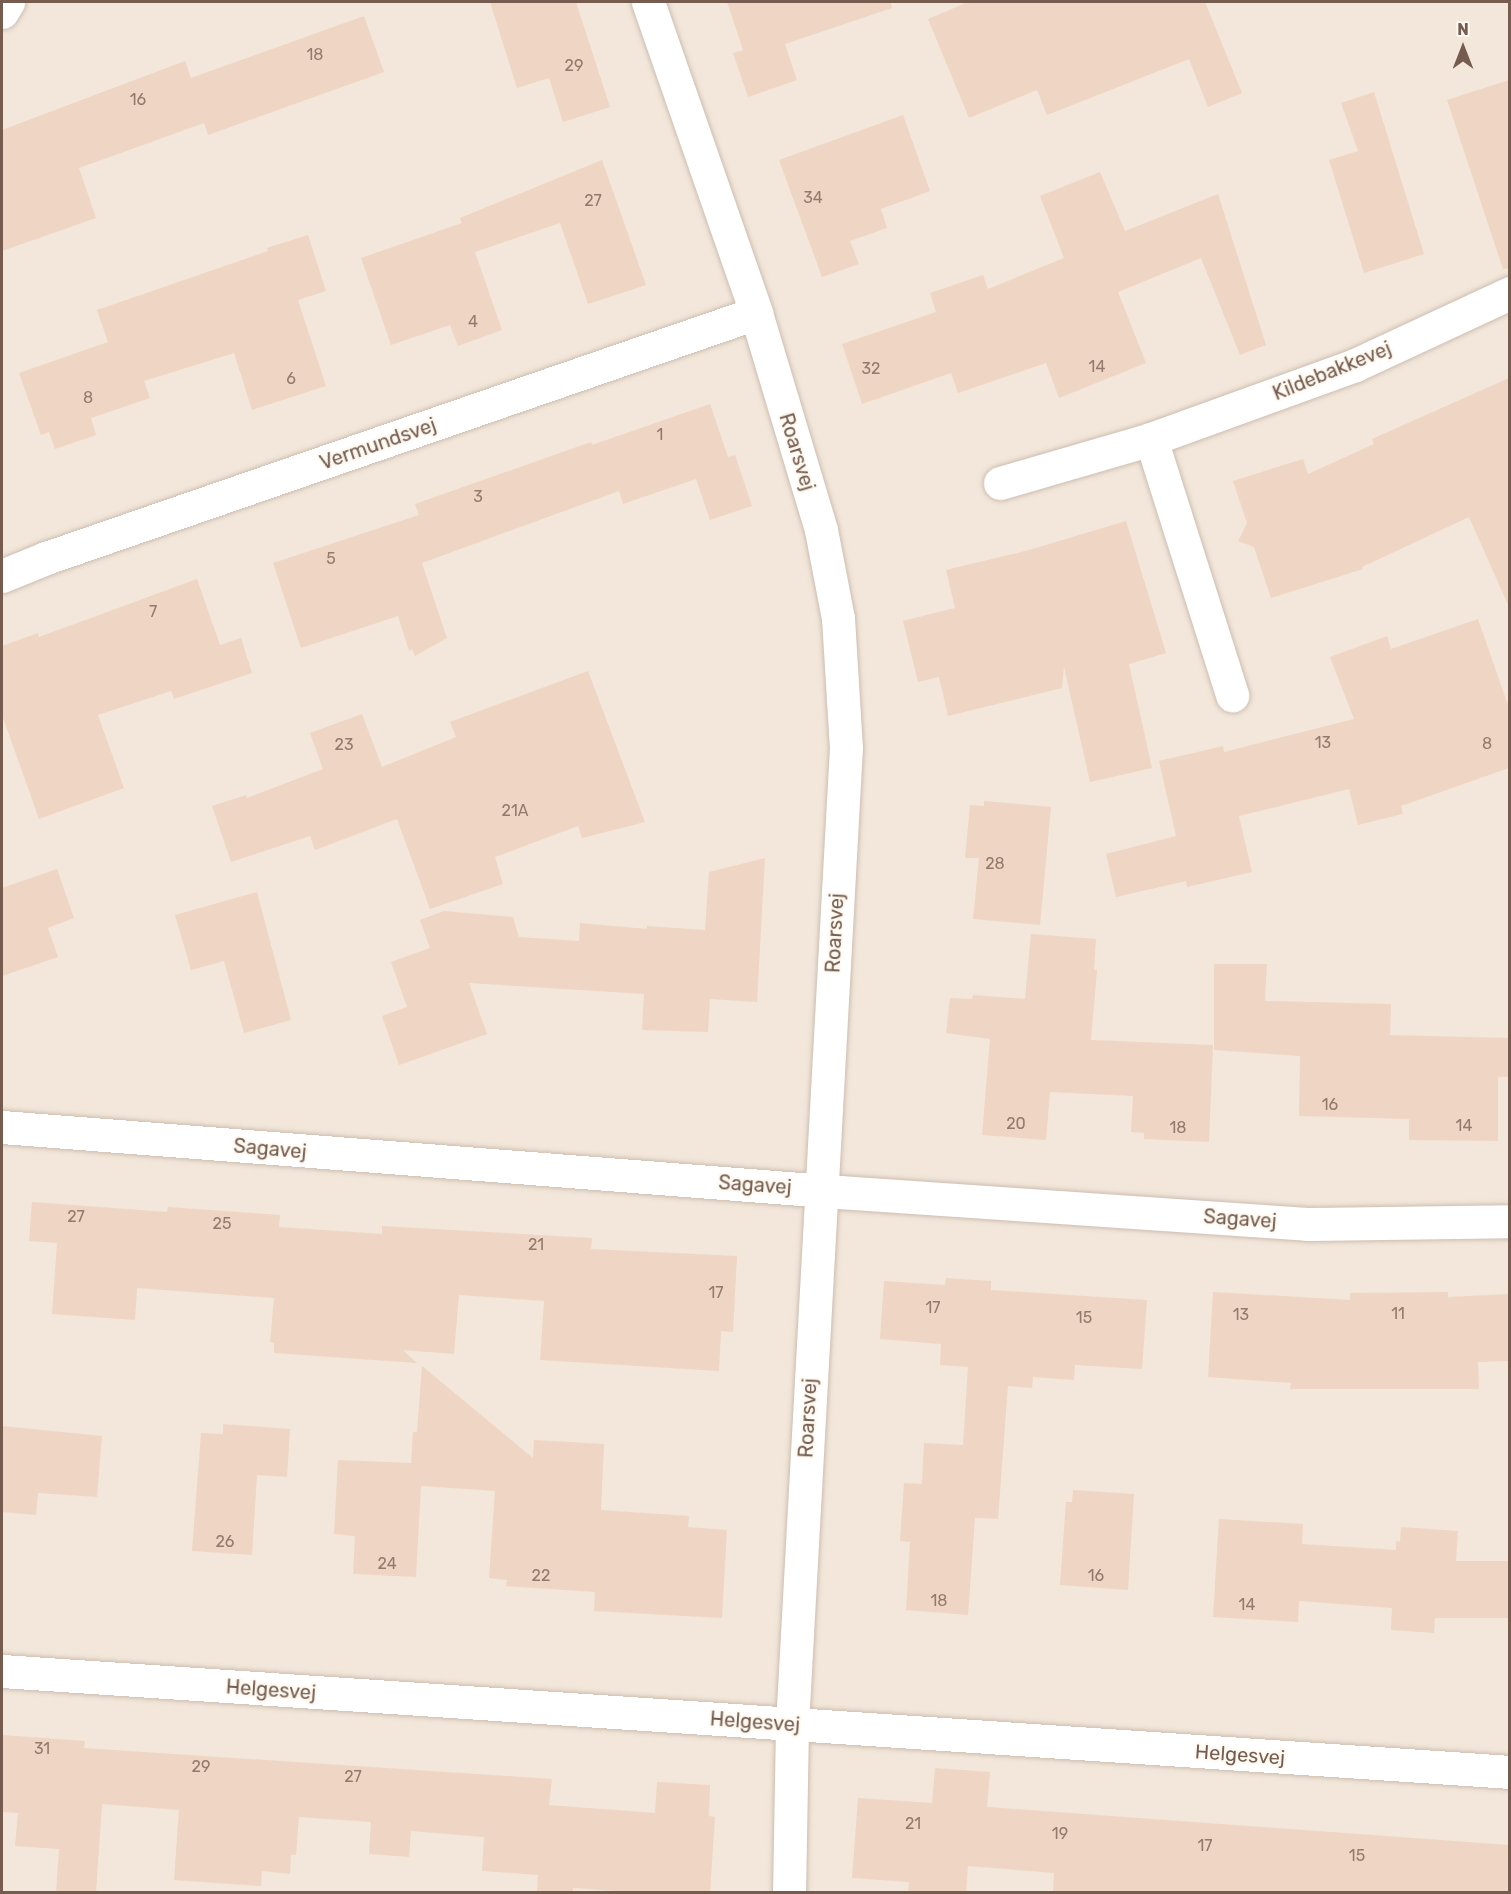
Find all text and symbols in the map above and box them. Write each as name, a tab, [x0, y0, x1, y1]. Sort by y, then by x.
north arrow	[1433, 18, 1493, 78]
text: N	[1457, 20, 1469, 39]
house number: 18	[306, 45, 324, 65]
house number: 29	[565, 56, 583, 76]
house number: 16	[130, 90, 146, 110]
house number: 34	[803, 188, 823, 208]
house number: 27	[584, 191, 602, 211]
house number: 4	[468, 312, 478, 332]
street label: Kildebakkevej	[1269, 336, 1395, 406]
house number: 14	[1089, 357, 1105, 377]
house number: 32	[861, 359, 881, 379]
house number: 6	[286, 369, 296, 389]
house number: 8	[83, 388, 93, 408]
street label: Roarsvej	[774, 410, 820, 494]
street label: Vermundsvej	[317, 413, 439, 475]
house number: 1	[657, 425, 663, 445]
house number: 3	[473, 487, 483, 507]
house number: 5	[326, 549, 336, 569]
house number: 7	[149, 602, 157, 622]
house number: 13	[1315, 733, 1331, 753]
house number: 8	[1482, 734, 1492, 754]
house number: 23	[334, 735, 354, 755]
house number: 21A	[502, 801, 528, 821]
house number: 28	[985, 854, 1005, 874]
street label: Roarsvej	[821, 892, 849, 974]
house number: 16	[1322, 1095, 1338, 1115]
house number: 20	[1006, 1114, 1026, 1134]
house number: 14	[1456, 1116, 1472, 1136]
house number: 18	[1169, 1118, 1187, 1138]
street label: Sagavej	[232, 1134, 308, 1164]
street label: Sagavej	[718, 1170, 792, 1200]
street label: Sagavej	[1203, 1204, 1277, 1234]
house number: 27	[67, 1207, 85, 1227]
house number: 25	[213, 1214, 231, 1234]
house number: 21	[528, 1235, 544, 1255]
house number: 17	[708, 1283, 724, 1303]
house number: 17	[925, 1298, 941, 1318]
house number: 11	[1391, 1304, 1405, 1324]
house number: 13	[1233, 1305, 1249, 1325]
house number: 15	[1076, 1308, 1092, 1328]
street label: Roarsvej	[794, 1377, 822, 1459]
house number: 26	[215, 1532, 235, 1552]
house number: 24	[377, 1554, 397, 1574]
house number: 22	[532, 1566, 550, 1586]
house number: 16	[1088, 1566, 1104, 1586]
house number: 18	[930, 1591, 948, 1611]
house number: 14	[1239, 1595, 1255, 1615]
street label: Helgesvej	[225, 1675, 317, 1705]
street label: Helgesvej	[709, 1707, 801, 1737]
house number: 31	[34, 1739, 50, 1759]
street label: Helgesvej	[1194, 1740, 1286, 1770]
house number: 29	[192, 1757, 210, 1777]
house number: 27	[344, 1767, 362, 1787]
house number: 21	[905, 1814, 921, 1834]
house number: 19	[1052, 1824, 1068, 1844]
house number: 17	[1197, 1836, 1213, 1856]
house number: 15	[1349, 1846, 1365, 1866]

